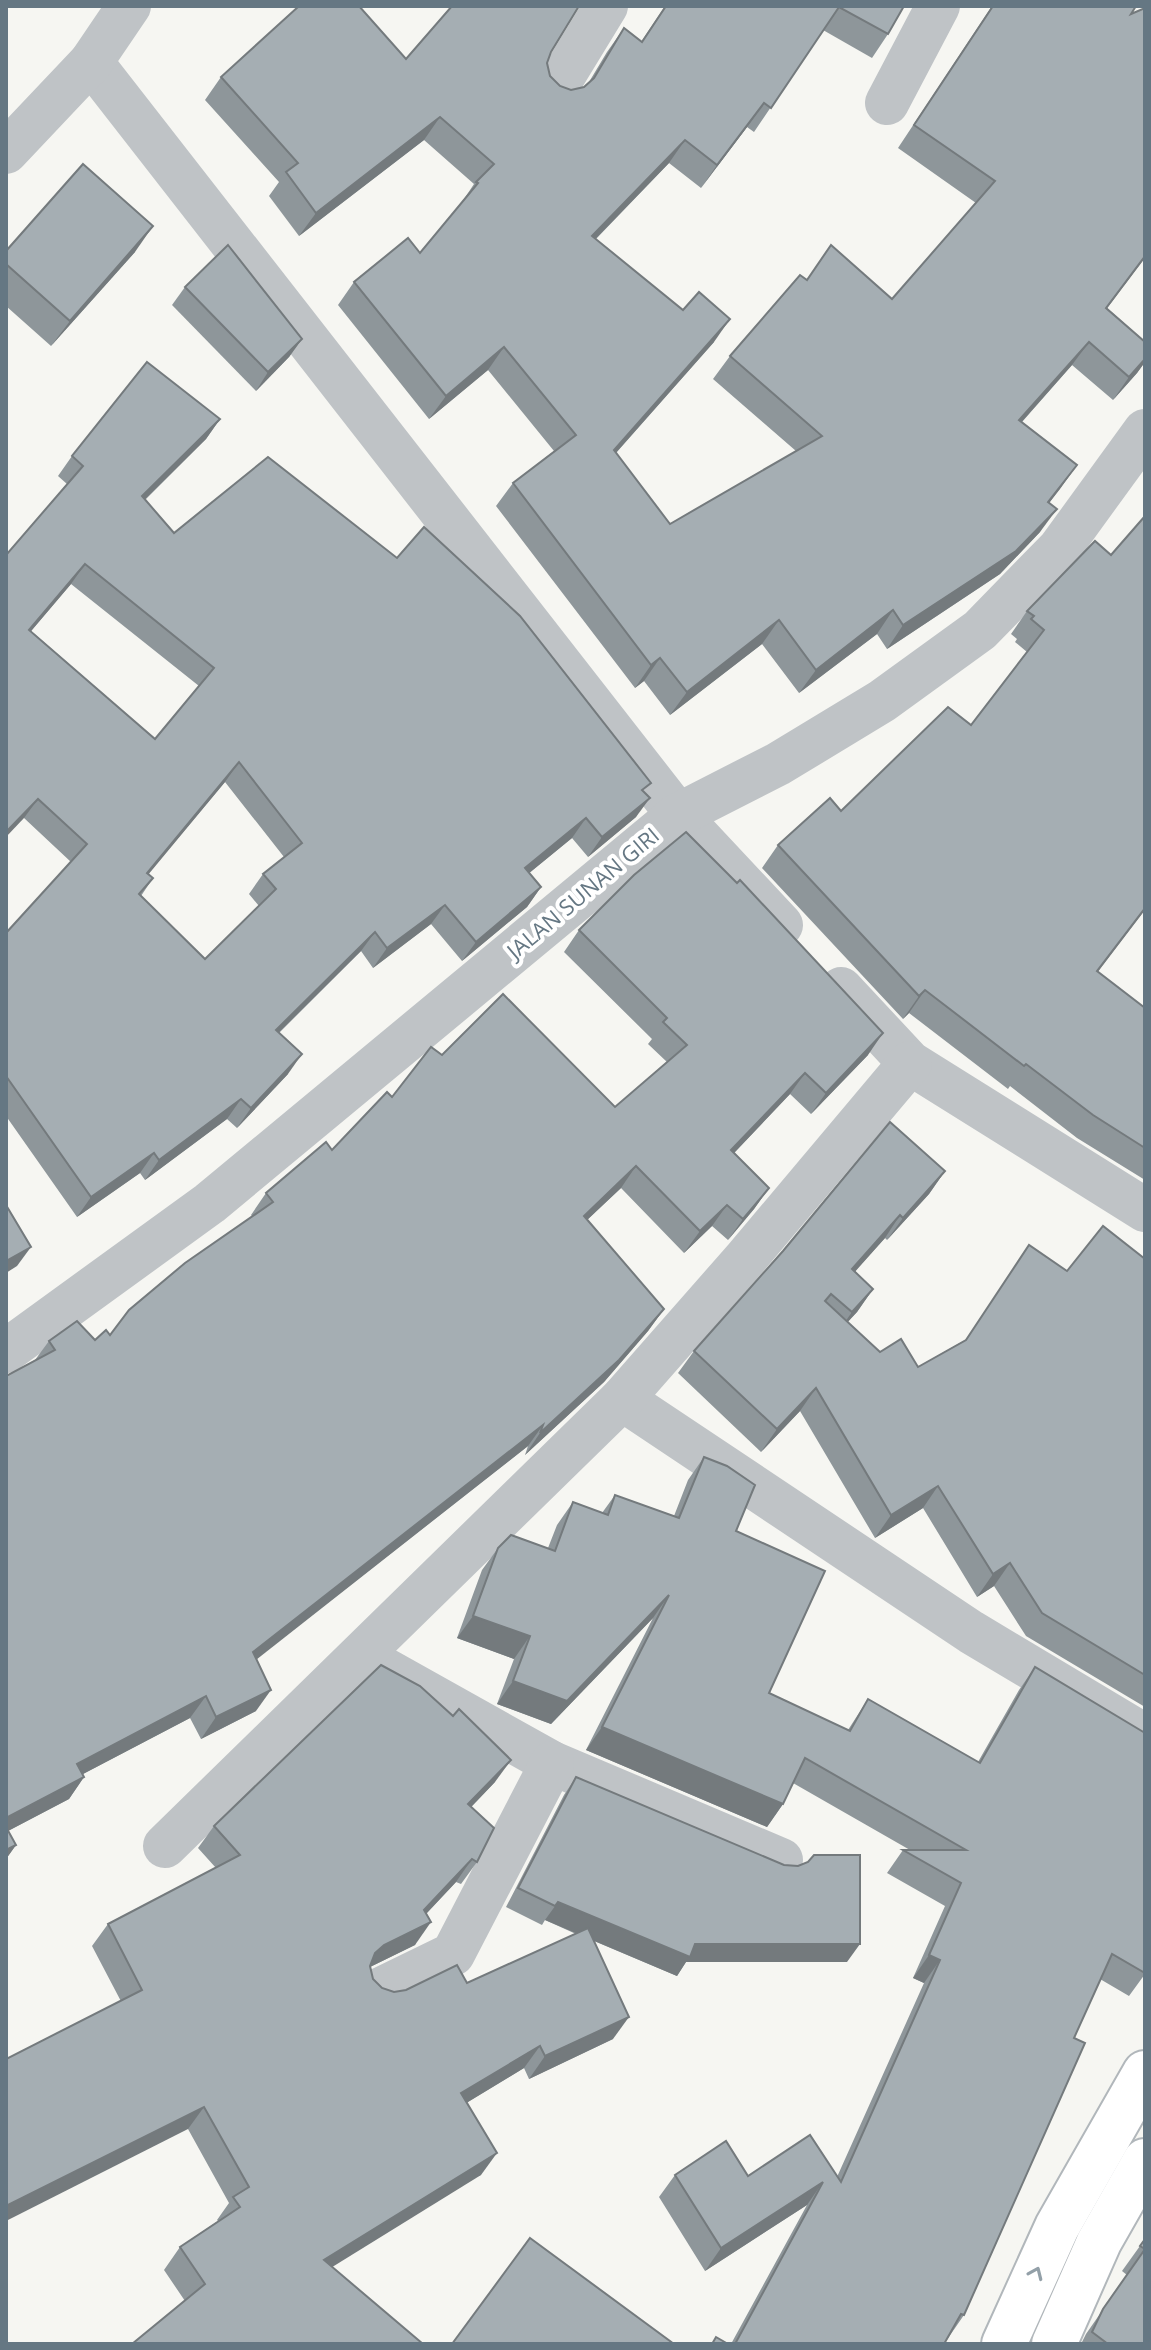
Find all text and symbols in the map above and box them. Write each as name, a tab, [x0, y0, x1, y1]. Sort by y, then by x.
street label: JALAN SUNAN GIRI	[498, 820, 665, 966]
one-way arrow	[1026, 2267, 1042, 2281]

